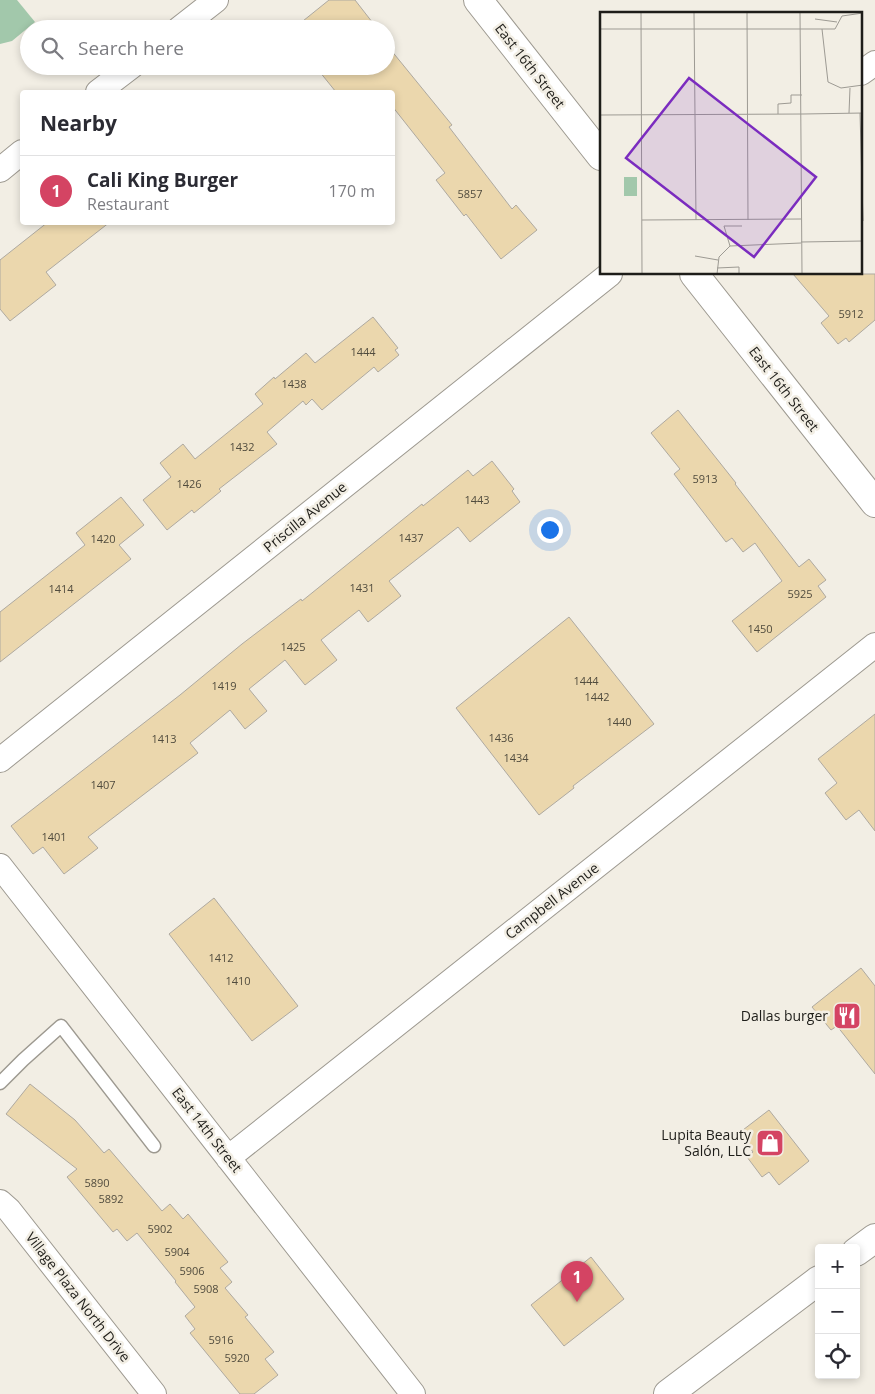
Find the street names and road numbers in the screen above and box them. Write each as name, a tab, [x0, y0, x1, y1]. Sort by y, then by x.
street label: East 16th Street	[491, 19, 570, 112]
street label: East 16th Street	[745, 342, 824, 435]
street label: Priscilla Avenue	[259, 477, 350, 556]
street label: Campbell Avenue	[501, 858, 603, 943]
street label: East 14th Street	[168, 1083, 247, 1176]
street label: Village Plaza North Drive	[22, 1228, 135, 1366]

